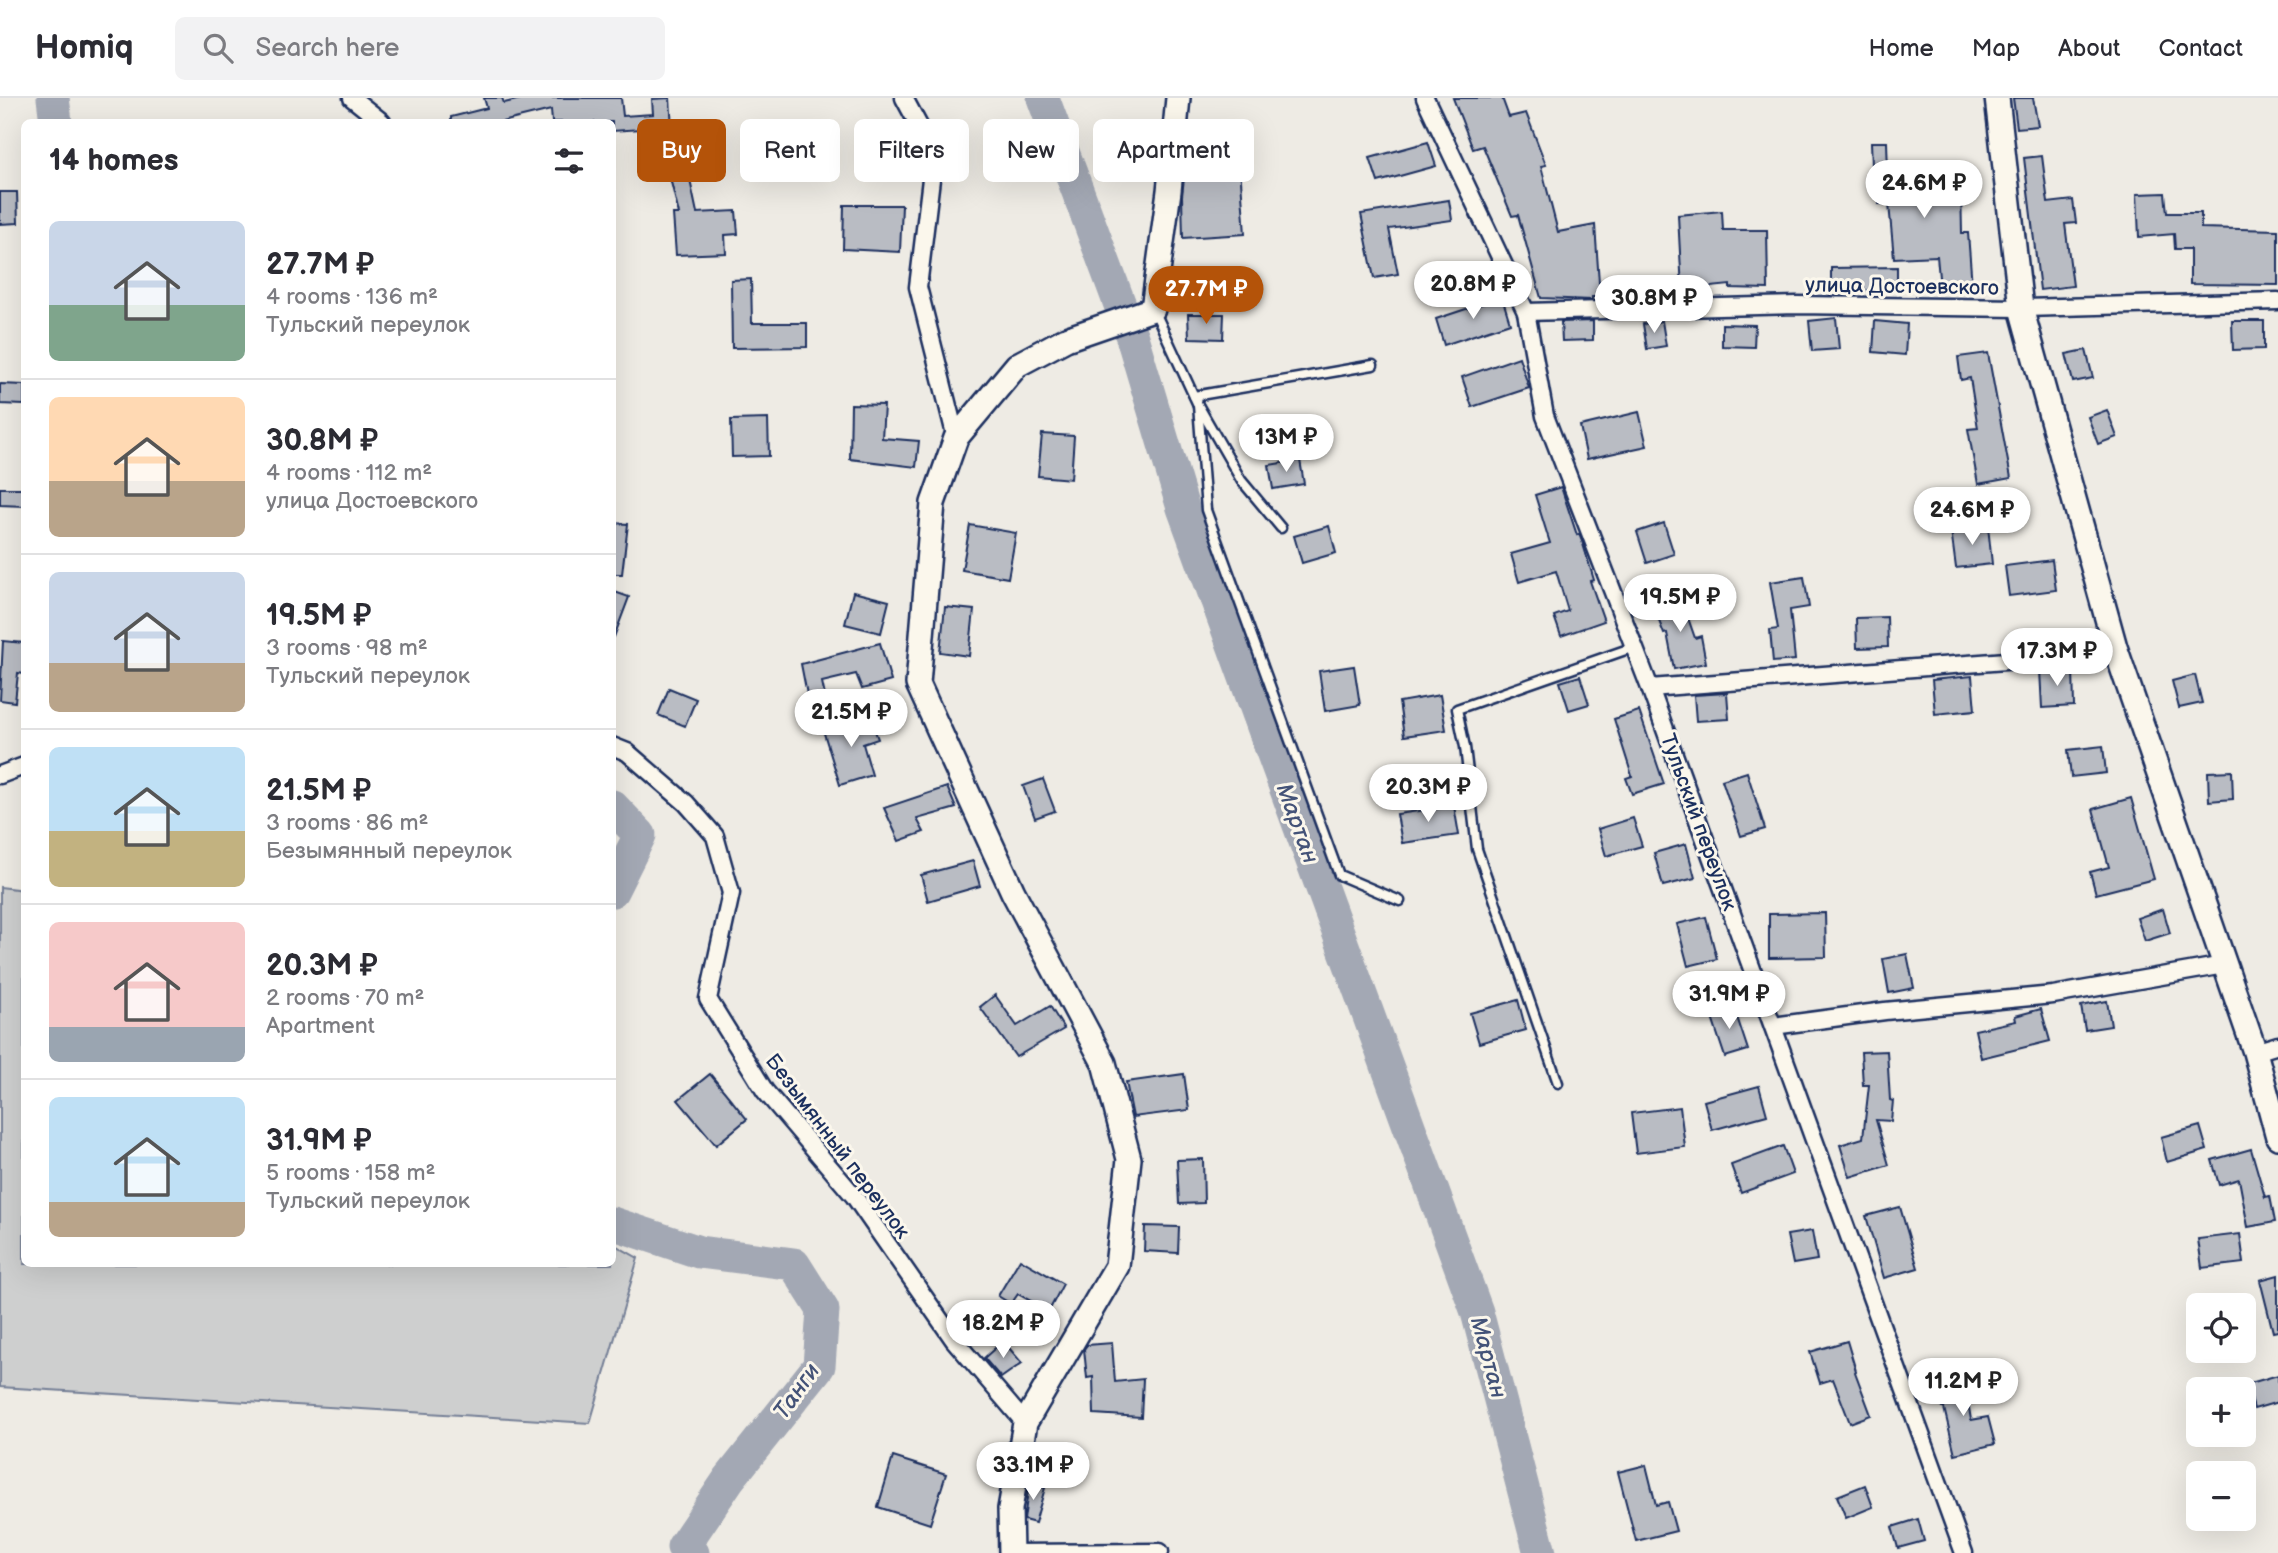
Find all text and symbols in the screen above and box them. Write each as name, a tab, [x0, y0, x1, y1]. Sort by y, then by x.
search box	[175, 17, 665, 80]
text: Homiq	[35, 28, 133, 68]
icon: search	[199, 29, 237, 67]
text: Search here	[255, 33, 400, 64]
text: Home	[1869, 34, 1934, 63]
text: Map	[1972, 34, 2020, 63]
text: About	[2058, 34, 2120, 63]
text: Contact	[2158, 34, 2243, 63]
chip: Buy	[637, 119, 726, 182]
chip: Rent	[740, 119, 840, 182]
chip: Filters	[854, 119, 969, 182]
chip: New	[983, 119, 1079, 182]
chip: Apartment	[1093, 119, 1254, 182]
icon: filters	[550, 142, 588, 180]
text: 14 homes	[49, 143, 178, 179]
pin: 24.6M ₽	[1859, 160, 1989, 220]
text: 24.6M ₽	[1882, 169, 1966, 197]
text: 27.7M ₽	[266, 247, 374, 283]
icon: home	[105, 249, 189, 333]
pin: 20.8M ₽	[1408, 262, 1538, 321]
pin: 27.7M ₽	[1141, 266, 1271, 326]
text: 20.8M ₽	[1430, 270, 1516, 298]
street label: улица Достоевского	[1805, 272, 1999, 301]
text: 27.7M ₽	[1164, 275, 1248, 303]
pin: 30.8M ₽	[1589, 275, 1719, 335]
text: 4 rooms · 136 m²	[266, 283, 438, 311]
text: 30.8M ₽	[1611, 284, 1697, 312]
text: Тульский переулок	[266, 311, 470, 339]
pin: 13M ₽	[1237, 414, 1335, 474]
text: 30.8M ₽	[266, 423, 378, 459]
text: 13M ₽	[1255, 423, 1317, 451]
icon: home	[105, 425, 189, 509]
text: 4 rooms · 112 m²	[266, 459, 432, 487]
text: улица Достоевского	[266, 487, 478, 515]
pin: 24.6M ₽	[1907, 488, 2037, 547]
text: 24.6M ₽	[1930, 496, 2014, 524]
pin: 19.5M ₽	[1615, 574, 1745, 634]
text: 19.5M ₽	[1640, 583, 1720, 611]
text: 19.5M ₽	[266, 598, 372, 634]
icon: home	[105, 600, 189, 684]
pin: 17.3M ₽	[1992, 628, 2122, 688]
text: 3 rooms · 98 m²	[266, 634, 428, 662]
text: 17.3M ₽	[2017, 637, 2097, 665]
text: Тульский переулок	[266, 662, 470, 690]
pin: 21.5M ₽	[786, 690, 916, 749]
text: 21.5M ₽	[811, 698, 891, 726]
street label: Тульский переулок	[1655, 730, 1742, 914]
pin: 20.3M ₽	[1363, 764, 1493, 824]
text: 21.5M ₽	[266, 773, 371, 809]
text: 20.3M ₽	[1385, 773, 1471, 801]
icon: home	[105, 775, 189, 859]
water label: Мартан	[1270, 779, 1324, 867]
text: 3 rooms · 86 m²	[266, 809, 428, 837]
text: Безымянный переулок	[266, 837, 512, 865]
text: 20.3M ₽	[266, 948, 378, 984]
icon: home	[105, 950, 189, 1034]
pin: 31.9M ₽	[1664, 972, 1794, 1031]
text: 31.9M ₽	[1688, 980, 1770, 1008]
text: 2 rooms · 70 m²	[266, 984, 425, 1012]
text: Apartment	[266, 1012, 375, 1040]
street label: Безымянный переулок	[760, 1049, 915, 1244]
text: 31.9M ₽	[266, 1123, 372, 1159]
icon: home	[105, 1125, 189, 1209]
text: 5 rooms · 158 m²	[266, 1159, 435, 1187]
text: Тульский переулок	[266, 1187, 470, 1215]
map controls	[2186, 1293, 2256, 1531]
button: locate	[2186, 1293, 2256, 1363]
pin: 18.2M ₽	[938, 1300, 1068, 1360]
text: 18.2M ₽	[962, 1309, 1044, 1337]
water label: Мартан	[1464, 1313, 1512, 1401]
water label: Танги	[768, 1358, 826, 1425]
pin: 11.2M ₽	[1898, 1358, 2028, 1418]
text: 11.2M ₽	[1924, 1367, 2002, 1395]
button: +	[2186, 1377, 2256, 1447]
pin: 33.1M ₽	[968, 1442, 1098, 1502]
text: 33.1M ₽	[992, 1451, 1074, 1479]
button: −	[2186, 1461, 2256, 1531]

